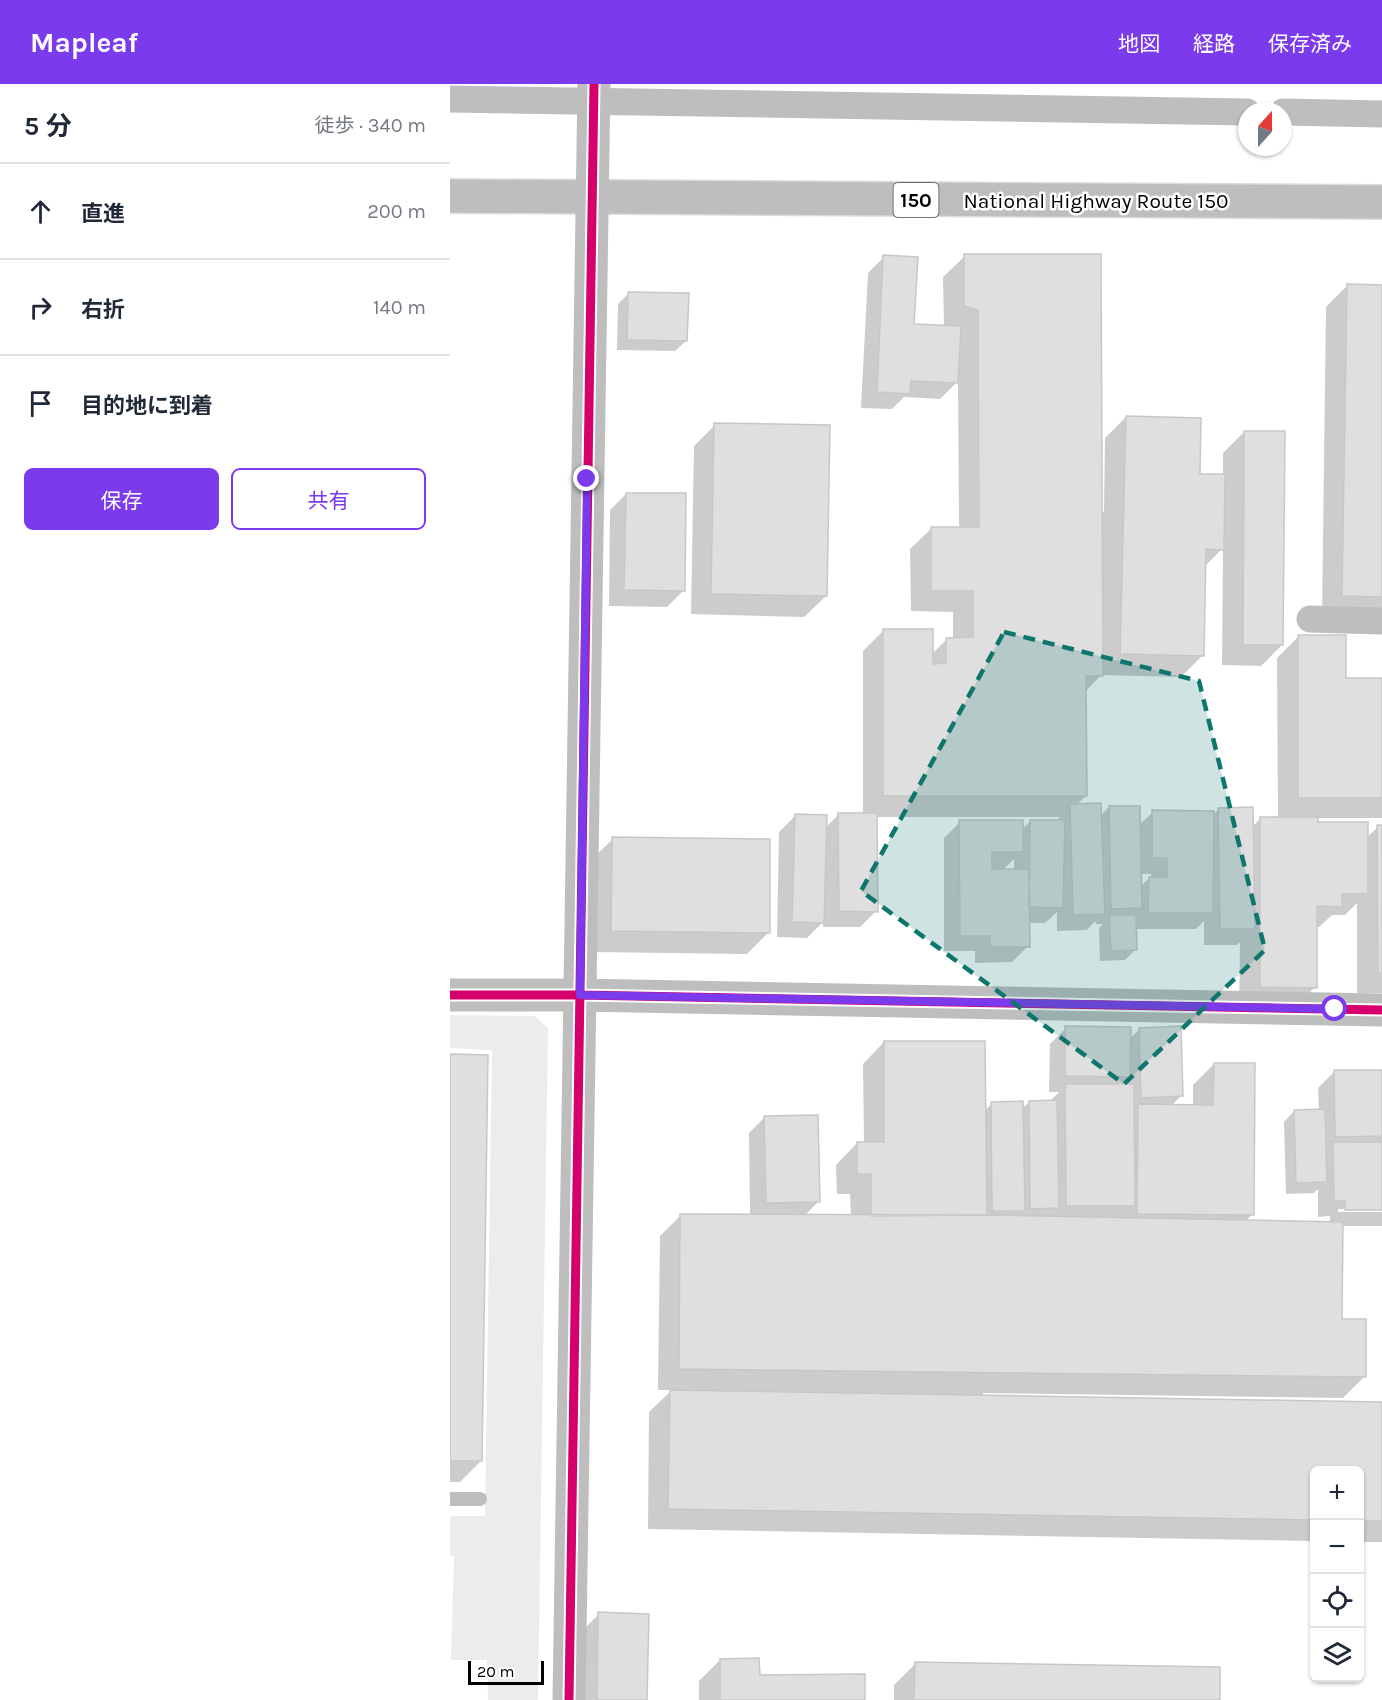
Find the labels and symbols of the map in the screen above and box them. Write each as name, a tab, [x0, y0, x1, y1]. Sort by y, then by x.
north arrow	[1238, 102, 1292, 156]
road number: 150	[894, 183, 938, 217]
street label: National Highway Route 150	[964, 189, 1229, 213]
route end	[573, 465, 599, 491]
route start	[1321, 995, 1347, 1021]
scale bar	[468, 1658, 544, 1686]

